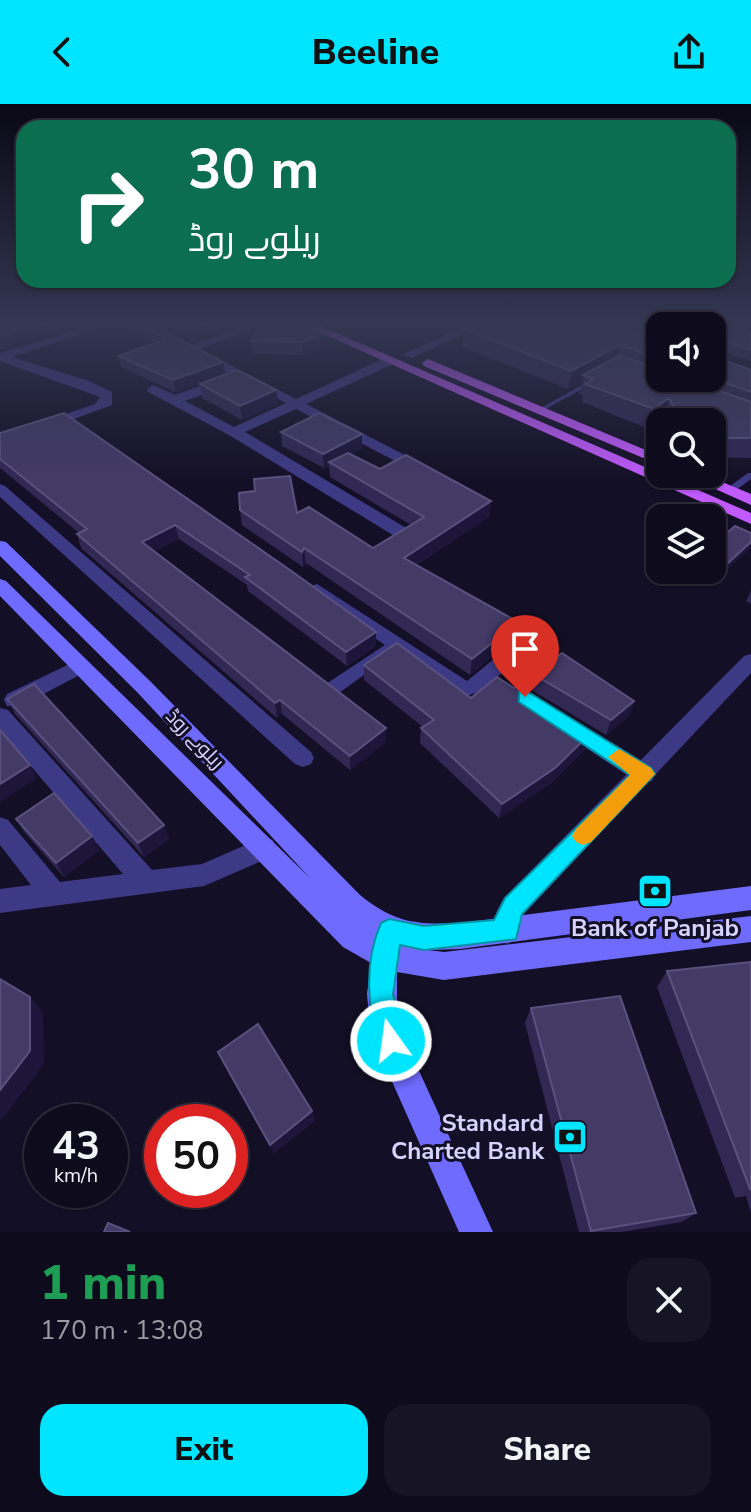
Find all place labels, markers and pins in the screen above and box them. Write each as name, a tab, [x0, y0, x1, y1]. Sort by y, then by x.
pin	[491, 615, 559, 697]
bank icon: Bank of Panjab	[636, 872, 674, 910]
place label: Bank of Panjab	[571, 912, 739, 944]
place label: Standard Charted Bank	[391, 1107, 545, 1167]
bank icon: Standard Charted Bank	[551, 1118, 589, 1156]

